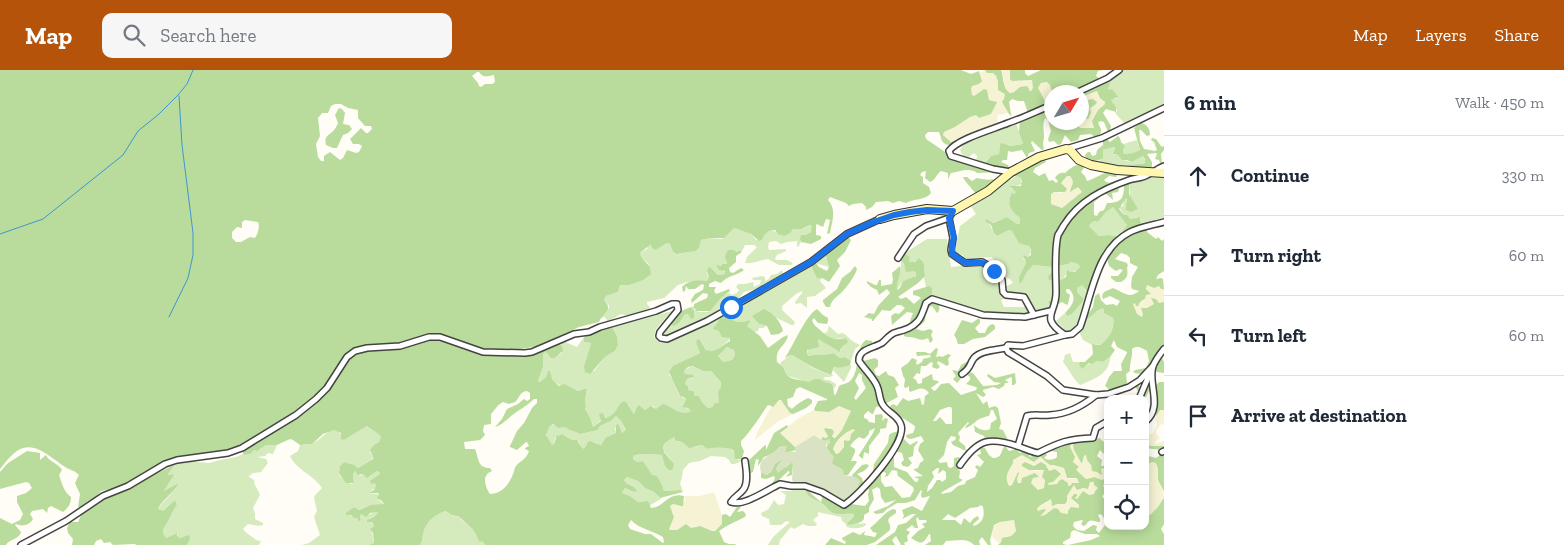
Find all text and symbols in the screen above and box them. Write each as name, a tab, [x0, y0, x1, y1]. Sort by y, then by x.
search box	[102, 13, 452, 58]
text: Map	[25, 21, 72, 50]
icon: search	[120, 21, 148, 49]
text: Search here	[160, 24, 257, 47]
text: Map	[1353, 24, 1388, 46]
text: Layers	[1416, 24, 1467, 46]
text: Share	[1495, 24, 1539, 46]
north arrow	[1044, 85, 1089, 130]
text: 6 min	[1184, 90, 1236, 115]
text: Walk · 450 m	[1455, 93, 1544, 112]
icon: ahead	[1184, 162, 1212, 190]
text: Continue	[1231, 164, 1309, 187]
text: 330 m	[1502, 166, 1544, 185]
icon: right	[1184, 242, 1212, 270]
text: Turn right	[1231, 244, 1321, 267]
text: 60 m	[1509, 246, 1544, 265]
route end	[983, 260, 1006, 283]
route start	[720, 296, 743, 319]
icon: left	[1184, 322, 1212, 350]
text: Turn left	[1231, 324, 1306, 347]
text: 60 m	[1509, 326, 1544, 345]
map controls	[1104, 395, 1149, 530]
button: +	[1104, 395, 1149, 440]
icon: arrive	[1184, 402, 1212, 430]
text: Arrive at destination	[1231, 404, 1407, 427]
button: −	[1104, 440, 1149, 485]
button: locate	[1104, 485, 1149, 530]

